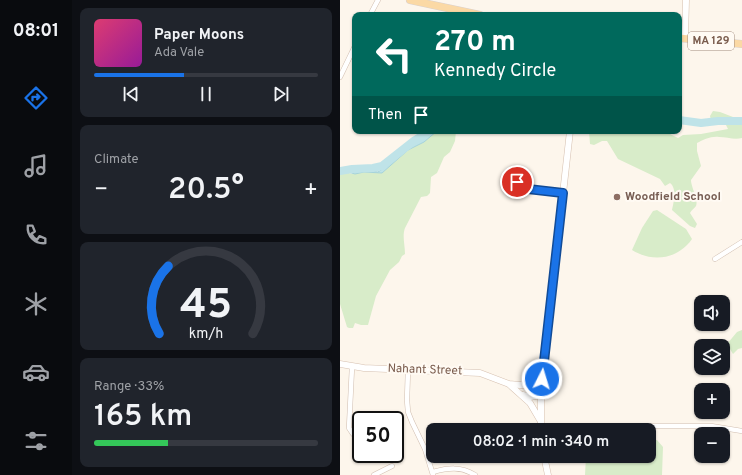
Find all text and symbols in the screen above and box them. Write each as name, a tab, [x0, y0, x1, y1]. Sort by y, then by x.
text: 08:01	[13, 20, 59, 43]
text: 270 m	[434, 25, 516, 61]
text: Paper Moons	[154, 26, 244, 45]
icon: left	[368, 28, 420, 80]
road number: MA 129	[688, 32, 734, 50]
text: Ada Vale	[154, 45, 204, 61]
text: Kennedy Circle	[434, 60, 556, 83]
icon: previous	[120, 83, 142, 105]
icon: pause	[195, 83, 217, 105]
icon: next	[270, 83, 292, 105]
icon: directions	[22, 84, 50, 112]
icon: arrive	[410, 104, 432, 126]
text: Then	[368, 106, 402, 125]
icon: music	[22, 152, 50, 180]
text: Climate	[94, 152, 139, 168]
pin	[500, 165, 534, 199]
icon: arrive	[506, 171, 528, 193]
text: 20.5°	[168, 172, 244, 209]
text: −	[94, 177, 108, 204]
text: +	[304, 177, 318, 204]
place label: Woodfield School	[625, 189, 721, 205]
marker: Woodfield School	[612, 192, 622, 202]
icon: phone	[22, 221, 50, 249]
text: 45	[180, 280, 232, 333]
icon: climate	[22, 290, 50, 318]
map controls	[694, 295, 730, 463]
button: sound	[694, 295, 730, 331]
text: km/h	[189, 324, 223, 342]
button: layers	[694, 339, 730, 375]
icon: car	[22, 358, 50, 386]
position arrow	[521, 358, 563, 400]
street label: Nahant Street	[387, 361, 463, 379]
text: Range · 33%	[94, 379, 164, 395]
button: +	[694, 383, 730, 419]
text: 165 km	[94, 399, 192, 436]
speed limit sign: 50	[352, 411, 404, 463]
icon: filters	[22, 427, 50, 455]
button: −	[694, 427, 730, 463]
text: 08:02 · 1 min · 340 m	[473, 433, 609, 452]

